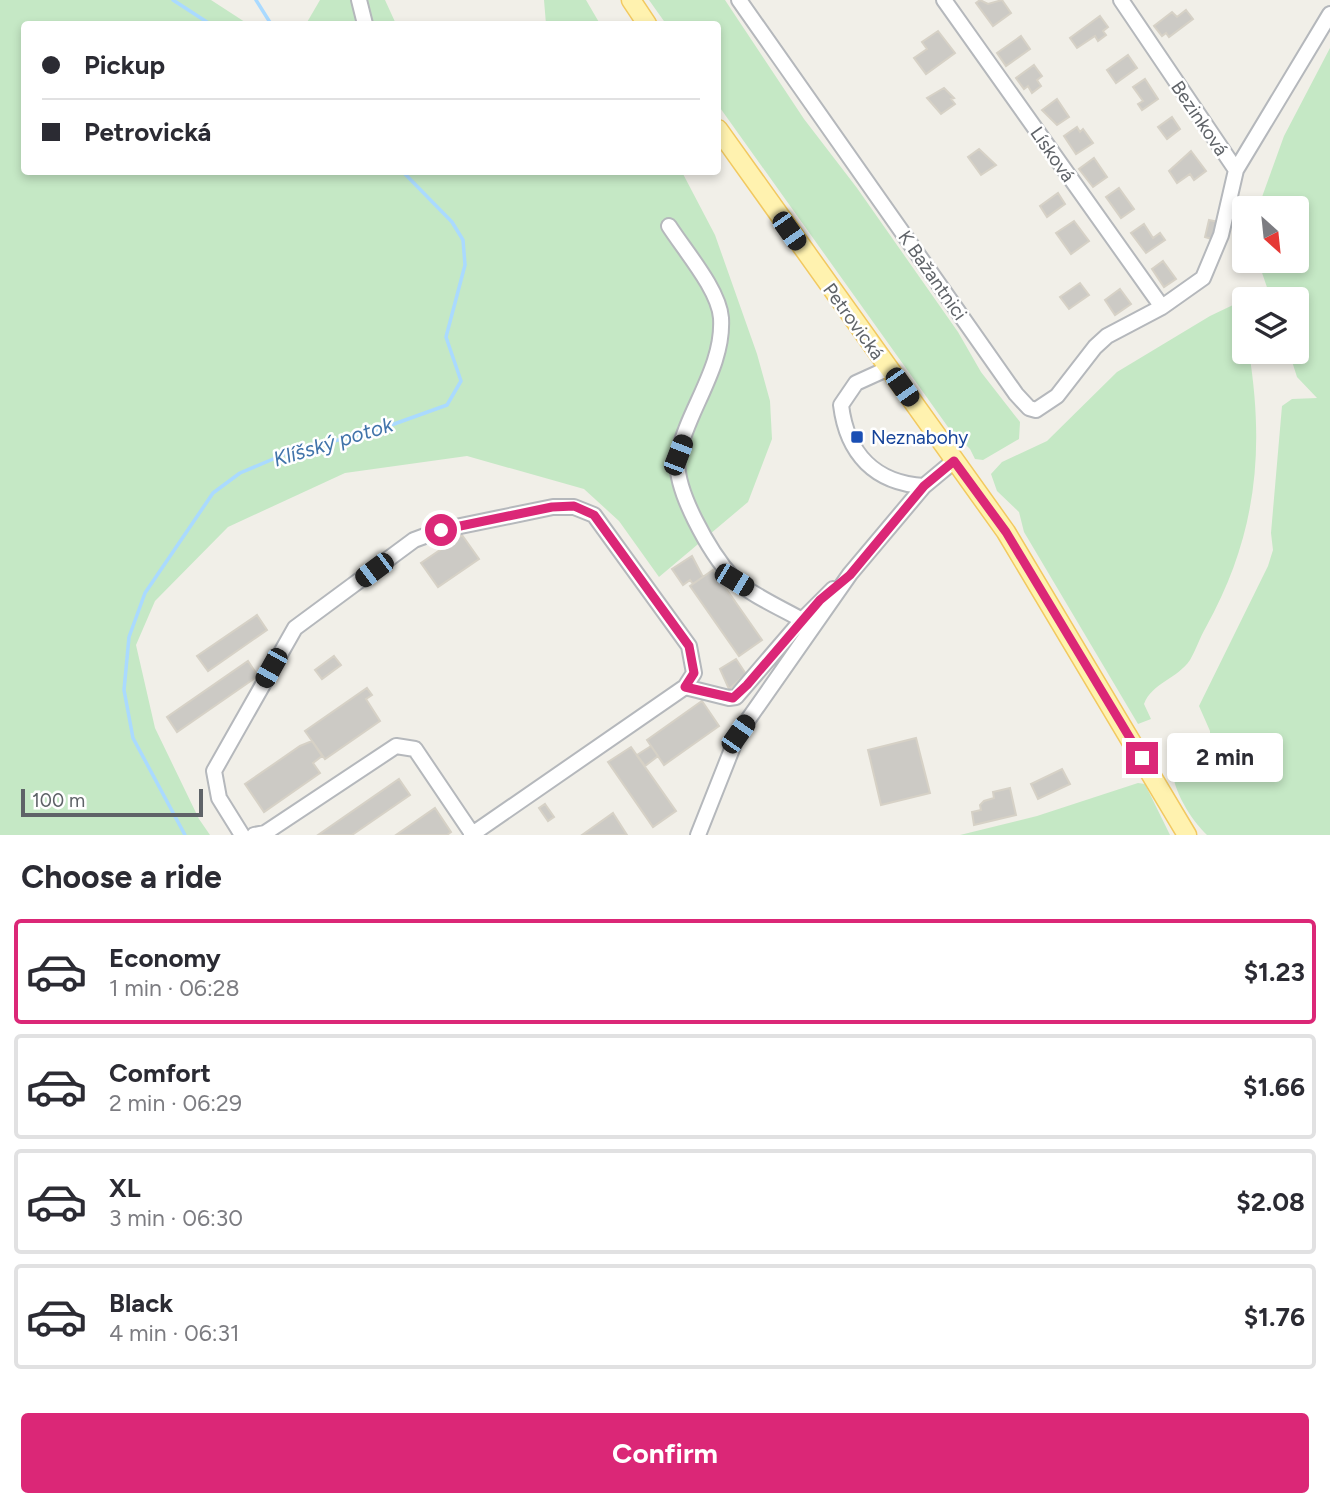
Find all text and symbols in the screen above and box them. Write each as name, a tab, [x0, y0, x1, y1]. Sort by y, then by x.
text: Pickup	[84, 49, 165, 81]
street label: Bezinková	[1166, 76, 1233, 160]
text: Petrovická	[84, 116, 211, 148]
street label: Lísková	[1025, 122, 1080, 186]
north arrow	[1232, 196, 1309, 273]
map controls	[1232, 196, 1309, 364]
car	[769, 208, 810, 254]
street label: K Bažantnici	[893, 226, 972, 325]
street label: Petrovická	[818, 279, 889, 364]
button: layers	[1232, 287, 1309, 364]
car	[882, 364, 923, 410]
water label: Klíšský potok	[270, 411, 396, 472]
place label: Neznabohy	[871, 426, 968, 449]
marker: Neznabohy	[849, 429, 865, 445]
car	[661, 432, 696, 478]
route start	[425, 514, 457, 546]
car	[351, 549, 398, 591]
car	[711, 560, 758, 600]
car	[252, 645, 291, 691]
car	[718, 711, 759, 757]
callout: 2 min	[1166, 734, 1282, 782]
route end	[1126, 742, 1158, 774]
text: 2 min	[1196, 743, 1254, 771]
scale bar	[21, 786, 203, 818]
text: 100 m	[32, 789, 85, 812]
text: Choose a ride	[21, 858, 222, 896]
icon: car	[25, 940, 88, 1003]
text: Economy	[109, 942, 221, 974]
text: $1.23	[1244, 956, 1305, 988]
text: 1 min · 06:28	[109, 974, 240, 1002]
icon: car	[25, 1055, 88, 1118]
text: Comfort	[109, 1057, 211, 1089]
text: $1.66	[1243, 1071, 1305, 1103]
text: 2 min · 06:29	[109, 1089, 242, 1117]
icon: car	[25, 1170, 88, 1233]
text: XL	[109, 1172, 141, 1204]
text: $2.08	[1236, 1186, 1305, 1218]
text: 3 min · 06:30	[109, 1204, 243, 1232]
icon: car	[25, 1285, 88, 1348]
text: Black	[109, 1287, 173, 1319]
text: $1.76	[1244, 1301, 1305, 1333]
text: 4 min · 06:31	[109, 1319, 240, 1347]
button: Confirm	[21, 1413, 1309, 1493]

